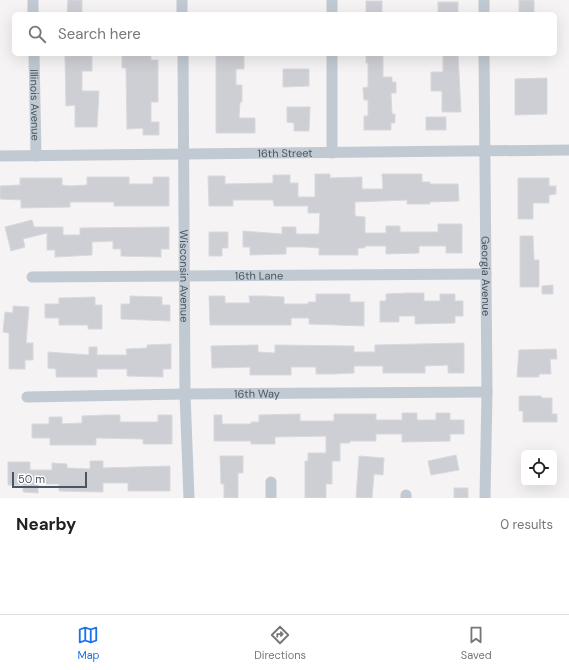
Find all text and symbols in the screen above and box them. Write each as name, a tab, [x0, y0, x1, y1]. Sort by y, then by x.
search box	[12, 12, 557, 56]
icon: search	[26, 23, 48, 45]
text: Search here	[58, 24, 141, 44]
street label: Illinois Avenue	[27, 69, 43, 141]
street label: 16th Street	[257, 146, 313, 160]
street label: Wisconsin Avenue	[177, 230, 192, 322]
street label: Georgia Avenue	[479, 236, 493, 316]
street label: 16th Lane	[235, 268, 283, 283]
street label: 16th Way	[234, 386, 280, 401]
map controls	[521, 450, 557, 486]
button: locate	[521, 450, 557, 486]
scale bar	[12, 470, 87, 489]
text: 50 m	[18, 472, 45, 486]
text: Nearby	[16, 513, 76, 535]
text: 0 results	[500, 516, 553, 533]
tab: Map	[77, 624, 100, 662]
tab: Directions	[254, 624, 306, 662]
tab: Saved	[461, 624, 492, 662]

